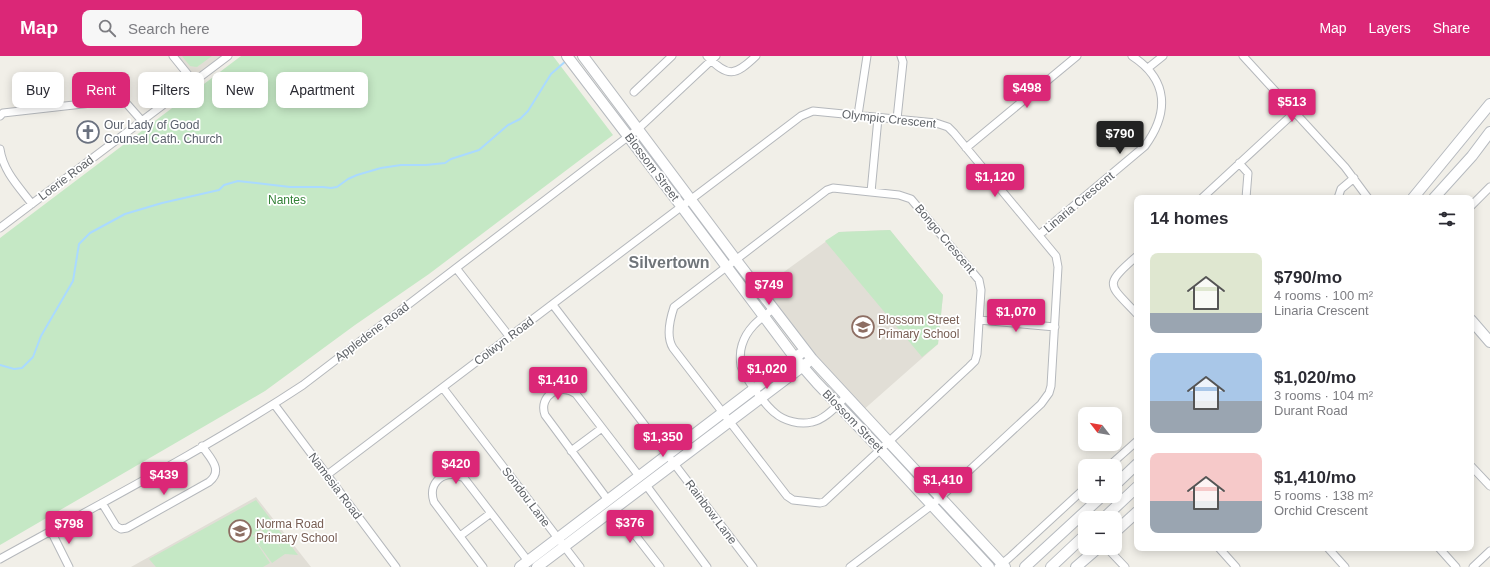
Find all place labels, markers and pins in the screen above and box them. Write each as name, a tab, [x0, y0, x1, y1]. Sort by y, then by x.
pin: $498	[1003, 75, 1051, 109]
pin: $513	[1268, 89, 1316, 123]
place label: Our Lady of Good Counsel Cath. Church	[104, 118, 222, 146]
church icon: Our Lady of Good Counsel Cath. Church	[75, 119, 101, 145]
pin: $790	[1096, 121, 1144, 155]
pin: $1,120	[962, 164, 1028, 198]
pin: $749	[745, 272, 793, 306]
pin: $1,070	[983, 299, 1049, 333]
place label: Blossom Street Primary School	[878, 313, 960, 341]
school or university icon: Blossom Street Primary School	[850, 314, 876, 340]
pin: $1,020	[734, 356, 800, 390]
pin: $1,410	[525, 367, 591, 401]
pin: $1,350	[630, 424, 696, 458]
pin: $420	[432, 451, 480, 485]
pin: $439	[140, 462, 188, 496]
pin: $1,410	[910, 467, 976, 501]
pin: $376	[606, 510, 654, 544]
pin: $798	[45, 511, 93, 545]
place label: Norma Road Primary School	[256, 517, 337, 545]
school or university icon: Norma Road Primary School	[227, 518, 253, 544]

